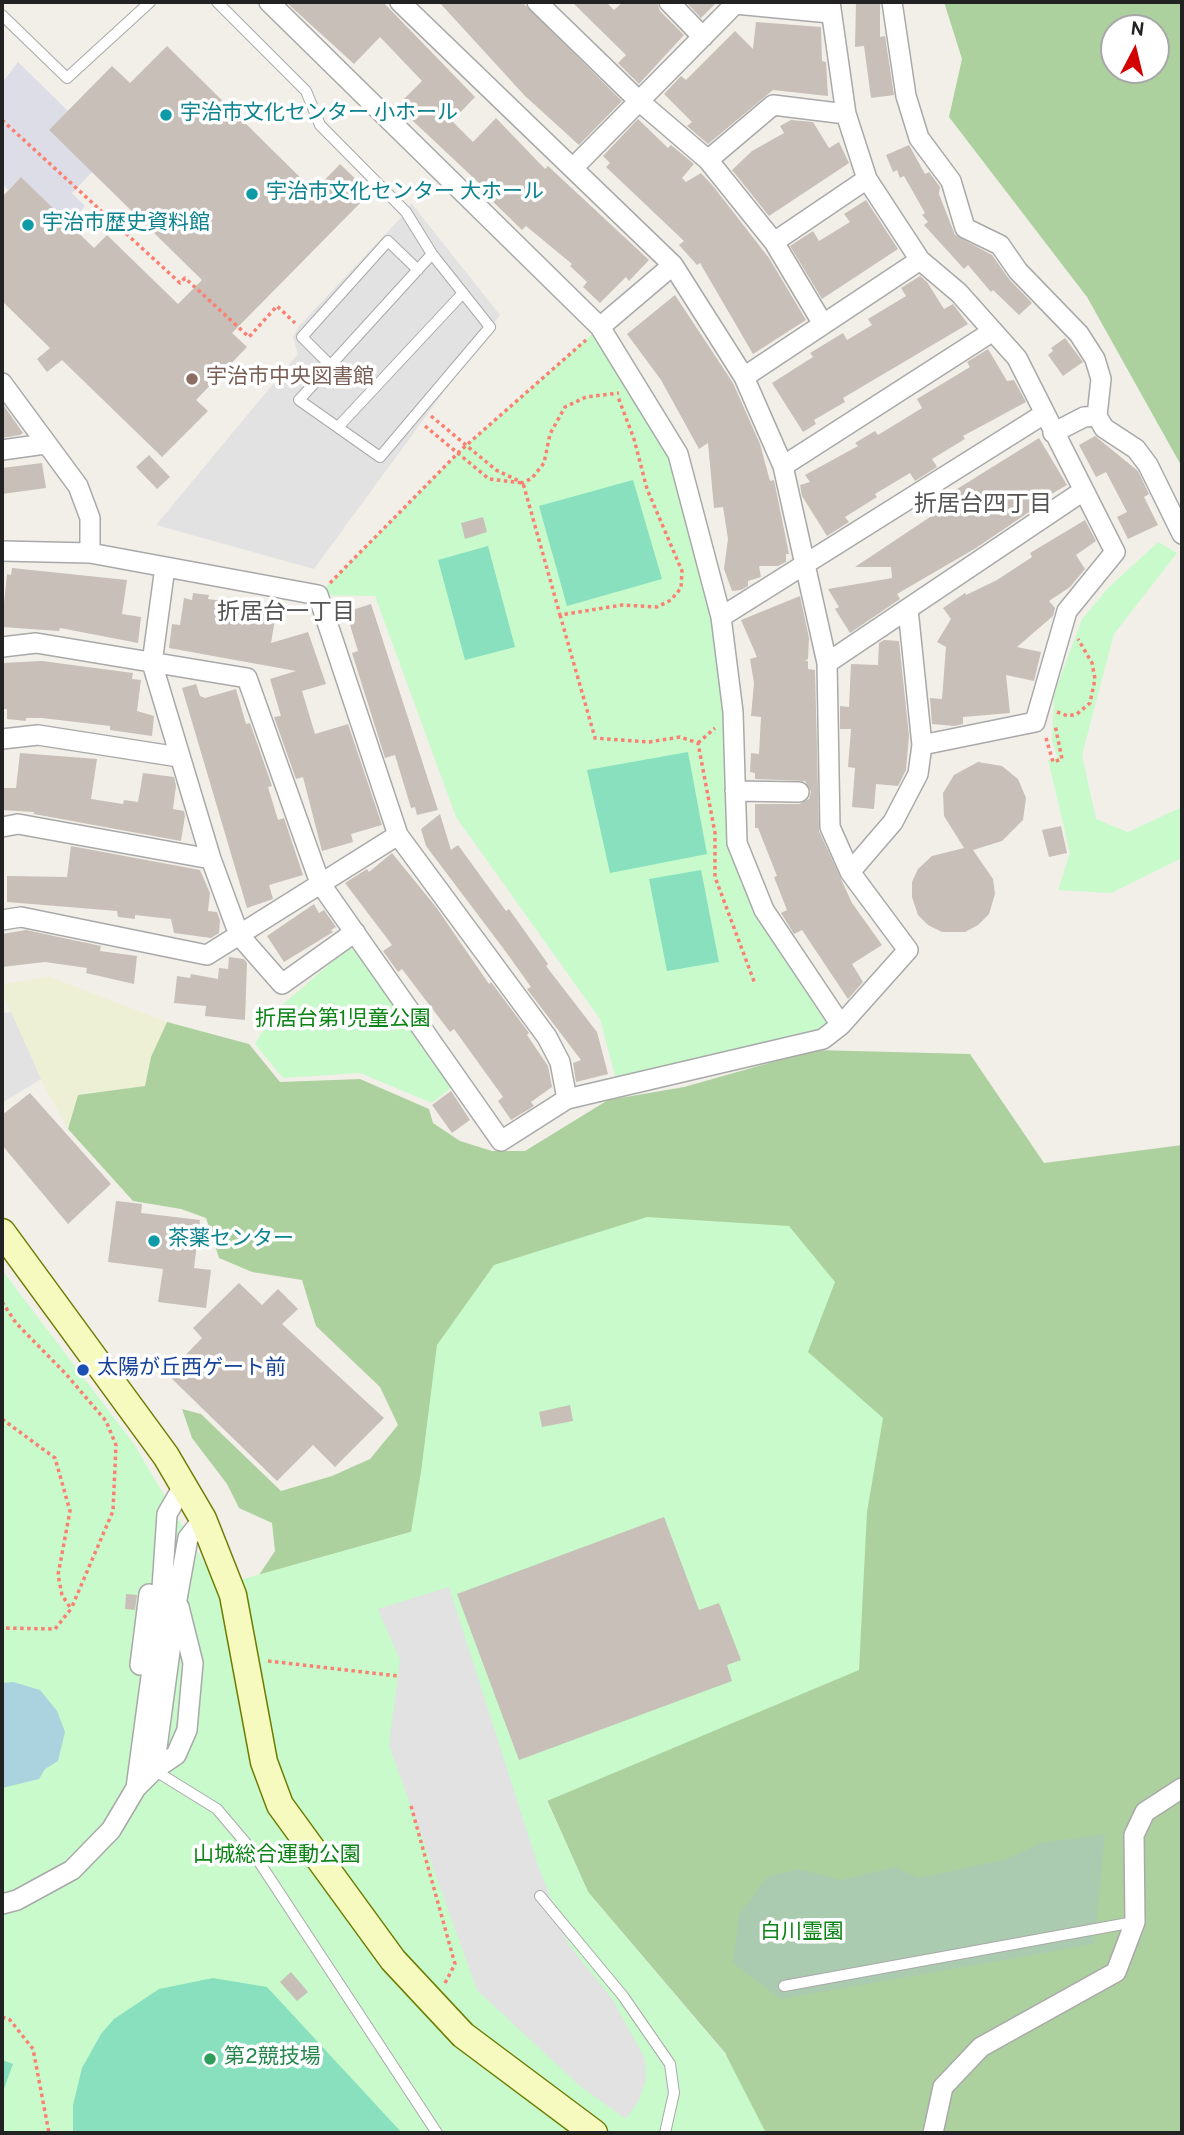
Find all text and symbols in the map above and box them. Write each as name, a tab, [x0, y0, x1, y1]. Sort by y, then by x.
north arrow	[1100, 14, 1170, 84]
text: N	[1129, 17, 1146, 43]
place label: 宇治市文化センター 小ホール	[180, 102, 458, 128]
marker: 宇治市文化センター 小ホール	[158, 107, 174, 123]
place label: 宇治市文化センター 大ホール	[266, 181, 544, 207]
marker: 宇治市文化センター 大ホール	[244, 186, 260, 202]
place label: 宇治市歴史資料館	[42, 212, 210, 238]
marker: 宇治市歴史資料館	[20, 217, 36, 233]
place label: 宇治市中央図書館	[206, 366, 374, 392]
marker: 宇治市中央図書館	[184, 371, 200, 387]
district label: 折居台四丁目	[914, 492, 1052, 520]
district label: 折居台一丁目	[217, 600, 355, 628]
park label: 折居台第1児童公園	[255, 1008, 431, 1034]
place label: 茶薬センター	[168, 1228, 294, 1254]
marker: 茶薬センター	[146, 1233, 162, 1249]
place label: 太陽が丘西ゲート前	[97, 1357, 286, 1383]
marker: 太陽が丘西ゲート前	[75, 1362, 91, 1378]
park label: 山城総合運動公園	[193, 1844, 361, 1870]
park label: 白川霊園	[760, 1921, 844, 1947]
place label: 第2競技場	[224, 2046, 321, 2072]
marker: 第2競技場	[202, 2051, 218, 2067]

